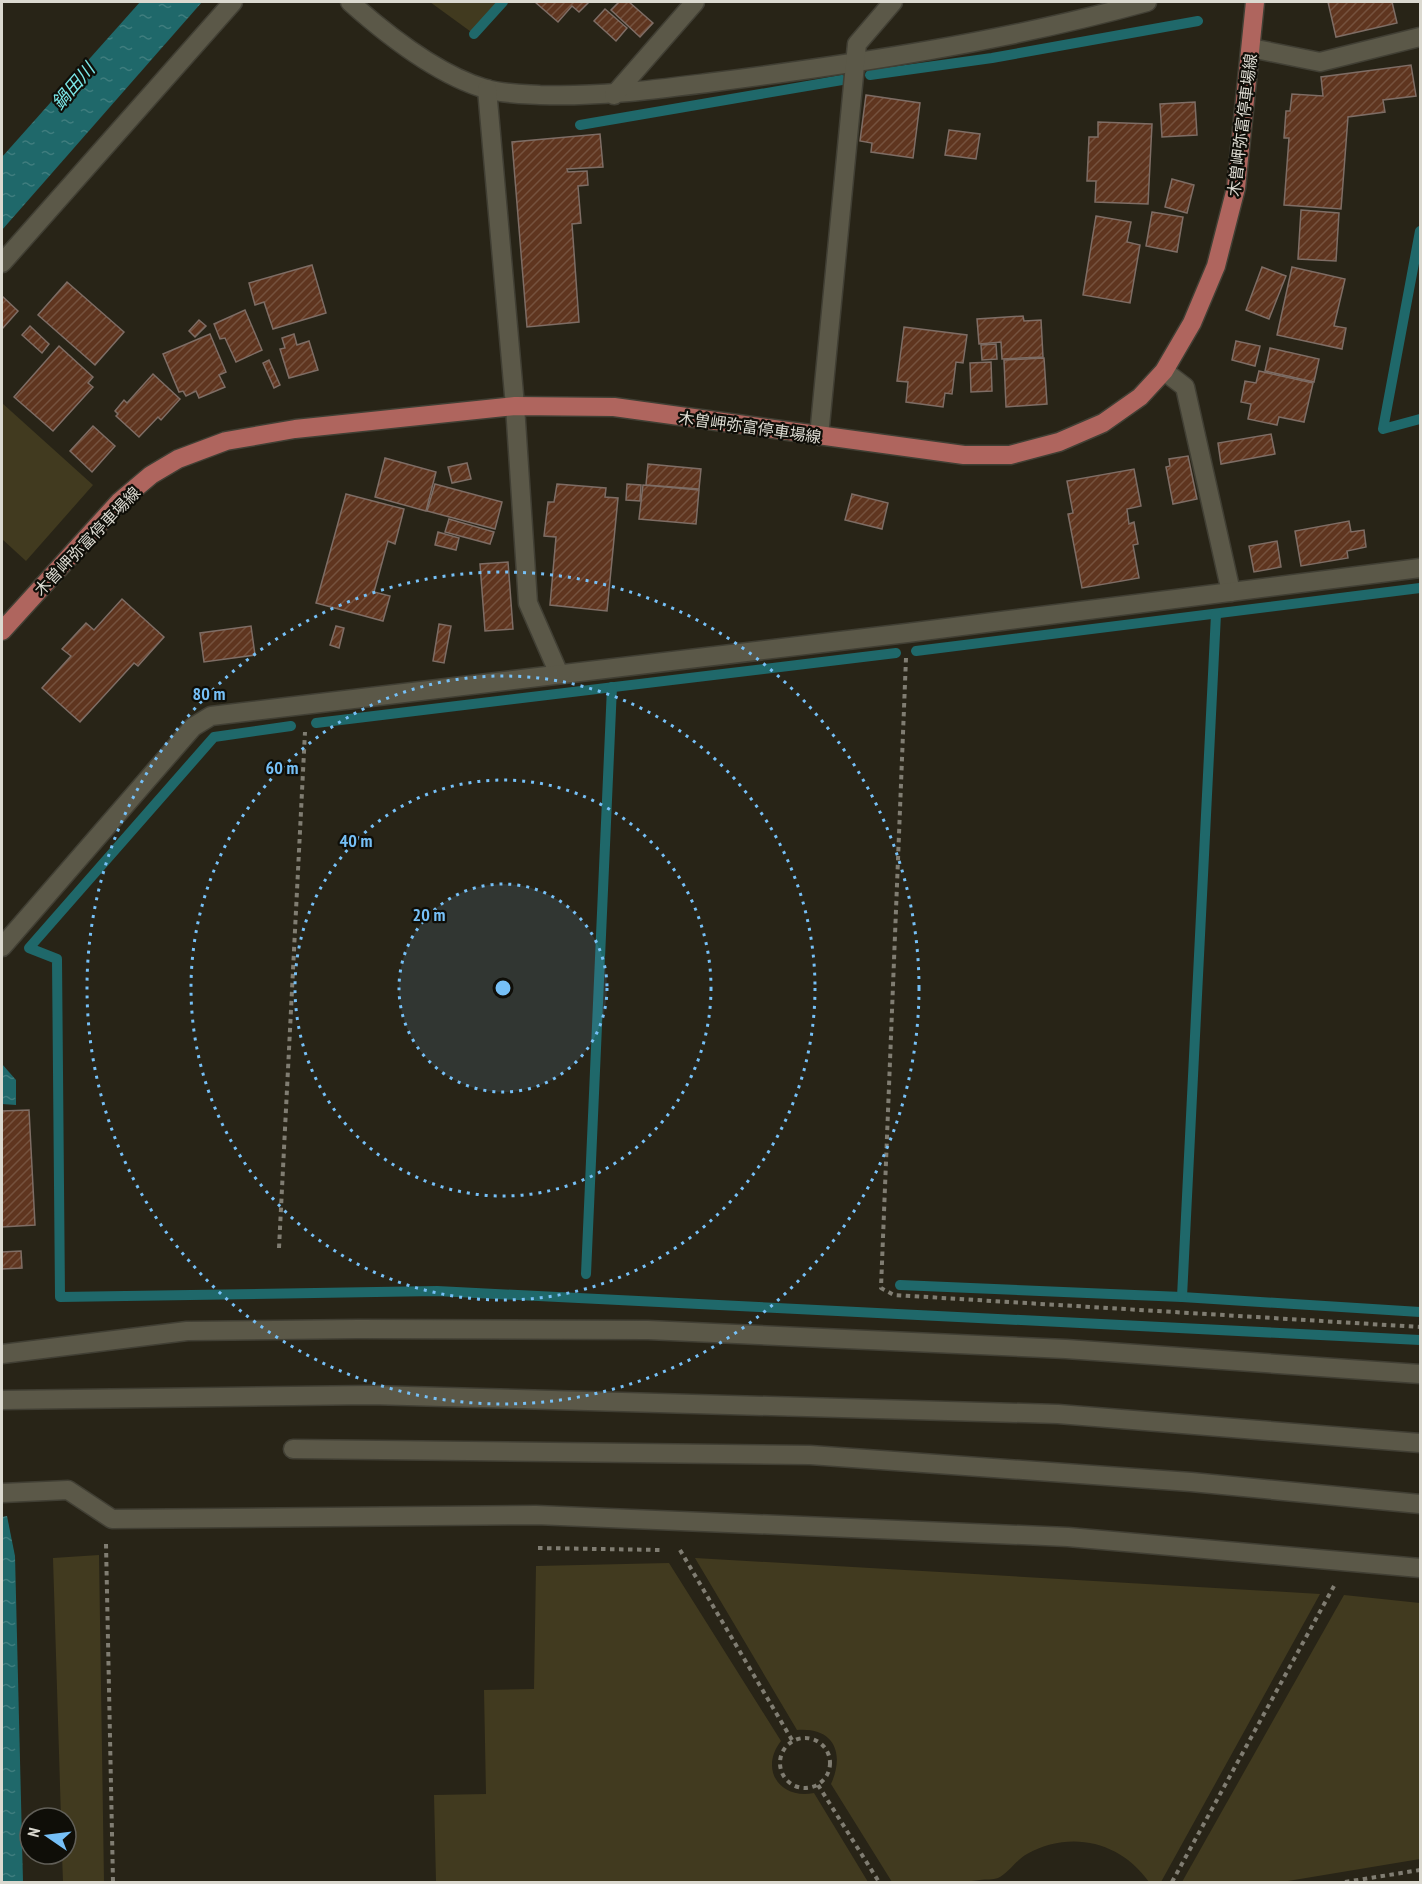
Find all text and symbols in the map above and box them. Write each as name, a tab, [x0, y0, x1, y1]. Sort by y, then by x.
street label: 木曽岬弥富停車場線	[1223, 52, 1261, 198]
water label: 鍋田川	[47, 57, 101, 114]
street label: 木曽岬弥富停車場線	[677, 407, 823, 447]
street label: 木曽岬弥富停車場線	[30, 482, 144, 600]
text: 80 m	[193, 682, 225, 705]
text: 60 m	[266, 756, 298, 779]
text: 40 m	[340, 829, 372, 852]
text: 20 m	[413, 903, 445, 926]
centre of rings	[493, 978, 513, 998]
north arrow	[18, 1806, 78, 1866]
text: N	[23, 1826, 44, 1839]

